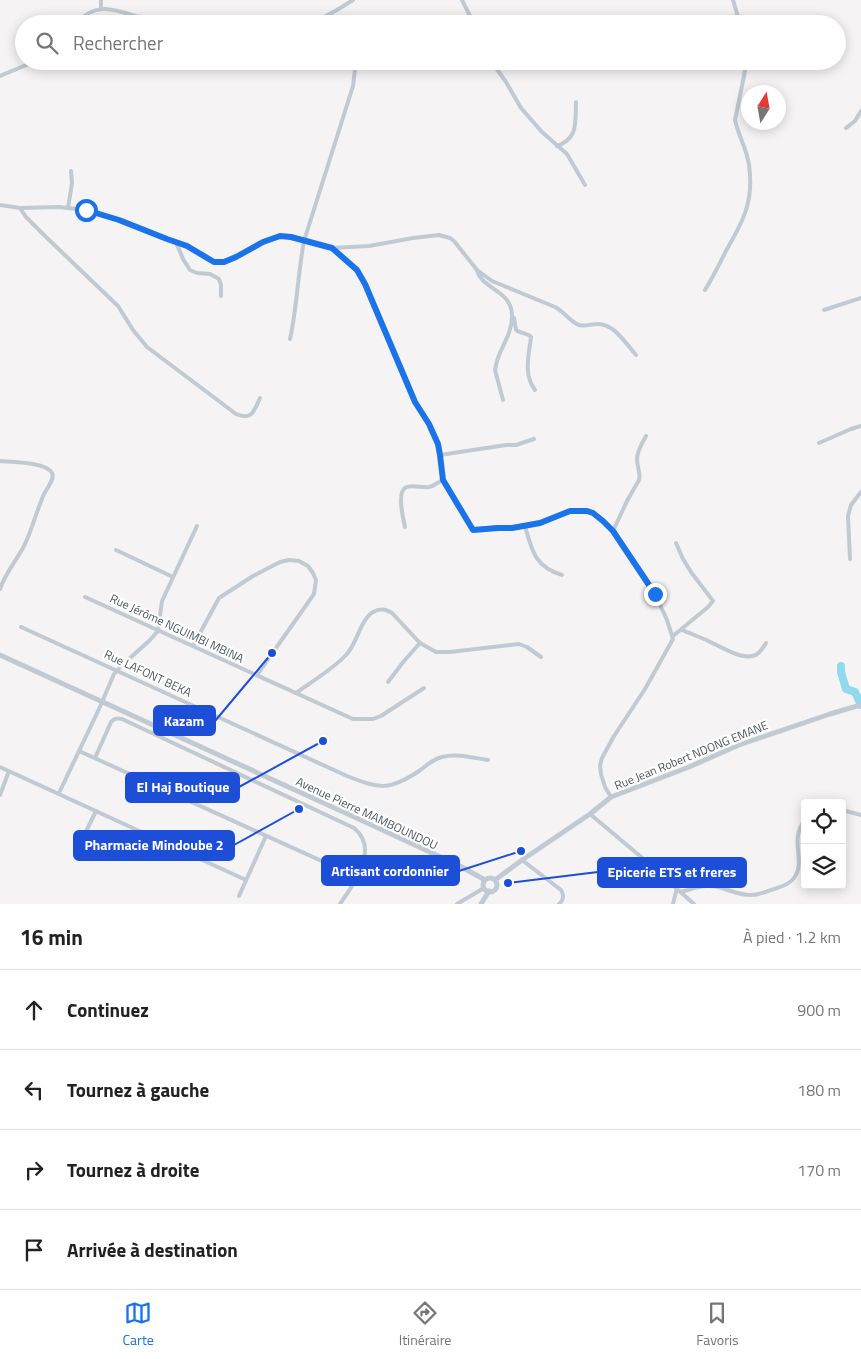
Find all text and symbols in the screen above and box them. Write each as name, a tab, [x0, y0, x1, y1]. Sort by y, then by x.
search box	[15, 15, 846, 70]
text: Rechercher	[73, 28, 163, 57]
icon: search	[33, 29, 61, 57]
north arrow	[741, 85, 786, 130]
route start	[75, 199, 98, 222]
route end	[644, 583, 667, 606]
street label: Rue Jérôme NGUIMBI MBINA	[107, 589, 247, 667]
street label: Rue LAFONT BEKA	[101, 644, 195, 702]
callout: Kazam	[154, 706, 215, 735]
text: Kazam	[164, 710, 204, 731]
street label: Rue Jean Robert NDONG EMANE	[611, 715, 771, 795]
street label: Avenue Pierre MAMBOUNDOU	[293, 772, 441, 854]
callout: El Haj Boutique	[126, 773, 239, 802]
text: El Haj Boutique	[137, 776, 229, 797]
map controls	[801, 799, 846, 889]
button: locate	[801, 799, 846, 844]
callout: Pharmacie Mindoube 2	[74, 831, 234, 860]
text: Pharmacie Mindoube 2	[84, 834, 224, 855]
button: layers	[801, 844, 846, 889]
callout: Artisant cordonnier	[322, 856, 459, 885]
callout: Epicerie ETS et freres	[598, 858, 746, 887]
text: Artisant cordonnier	[331, 860, 449, 881]
text: Epicerie ETS et freres	[608, 861, 737, 882]
text: 16 min	[20, 921, 83, 953]
text: À pied · 1.2 km	[743, 925, 841, 949]
text: Continuez	[67, 995, 149, 1024]
icon: ahead	[20, 996, 48, 1024]
text: 900 m	[797, 998, 841, 1022]
text: Tournez à gauche	[67, 1075, 209, 1104]
icon: left	[20, 1076, 48, 1104]
text: 180 m	[797, 1078, 841, 1102]
text: Tournez à droite	[67, 1155, 199, 1184]
icon: right	[20, 1156, 48, 1184]
text: 170 m	[797, 1158, 841, 1182]
text: Arrivée à destination	[67, 1235, 238, 1264]
icon: arrive	[20, 1236, 48, 1264]
tab: Carte	[122, 1299, 154, 1350]
tab: Itinéraire	[399, 1299, 451, 1350]
tab: Favoris	[696, 1299, 739, 1350]

